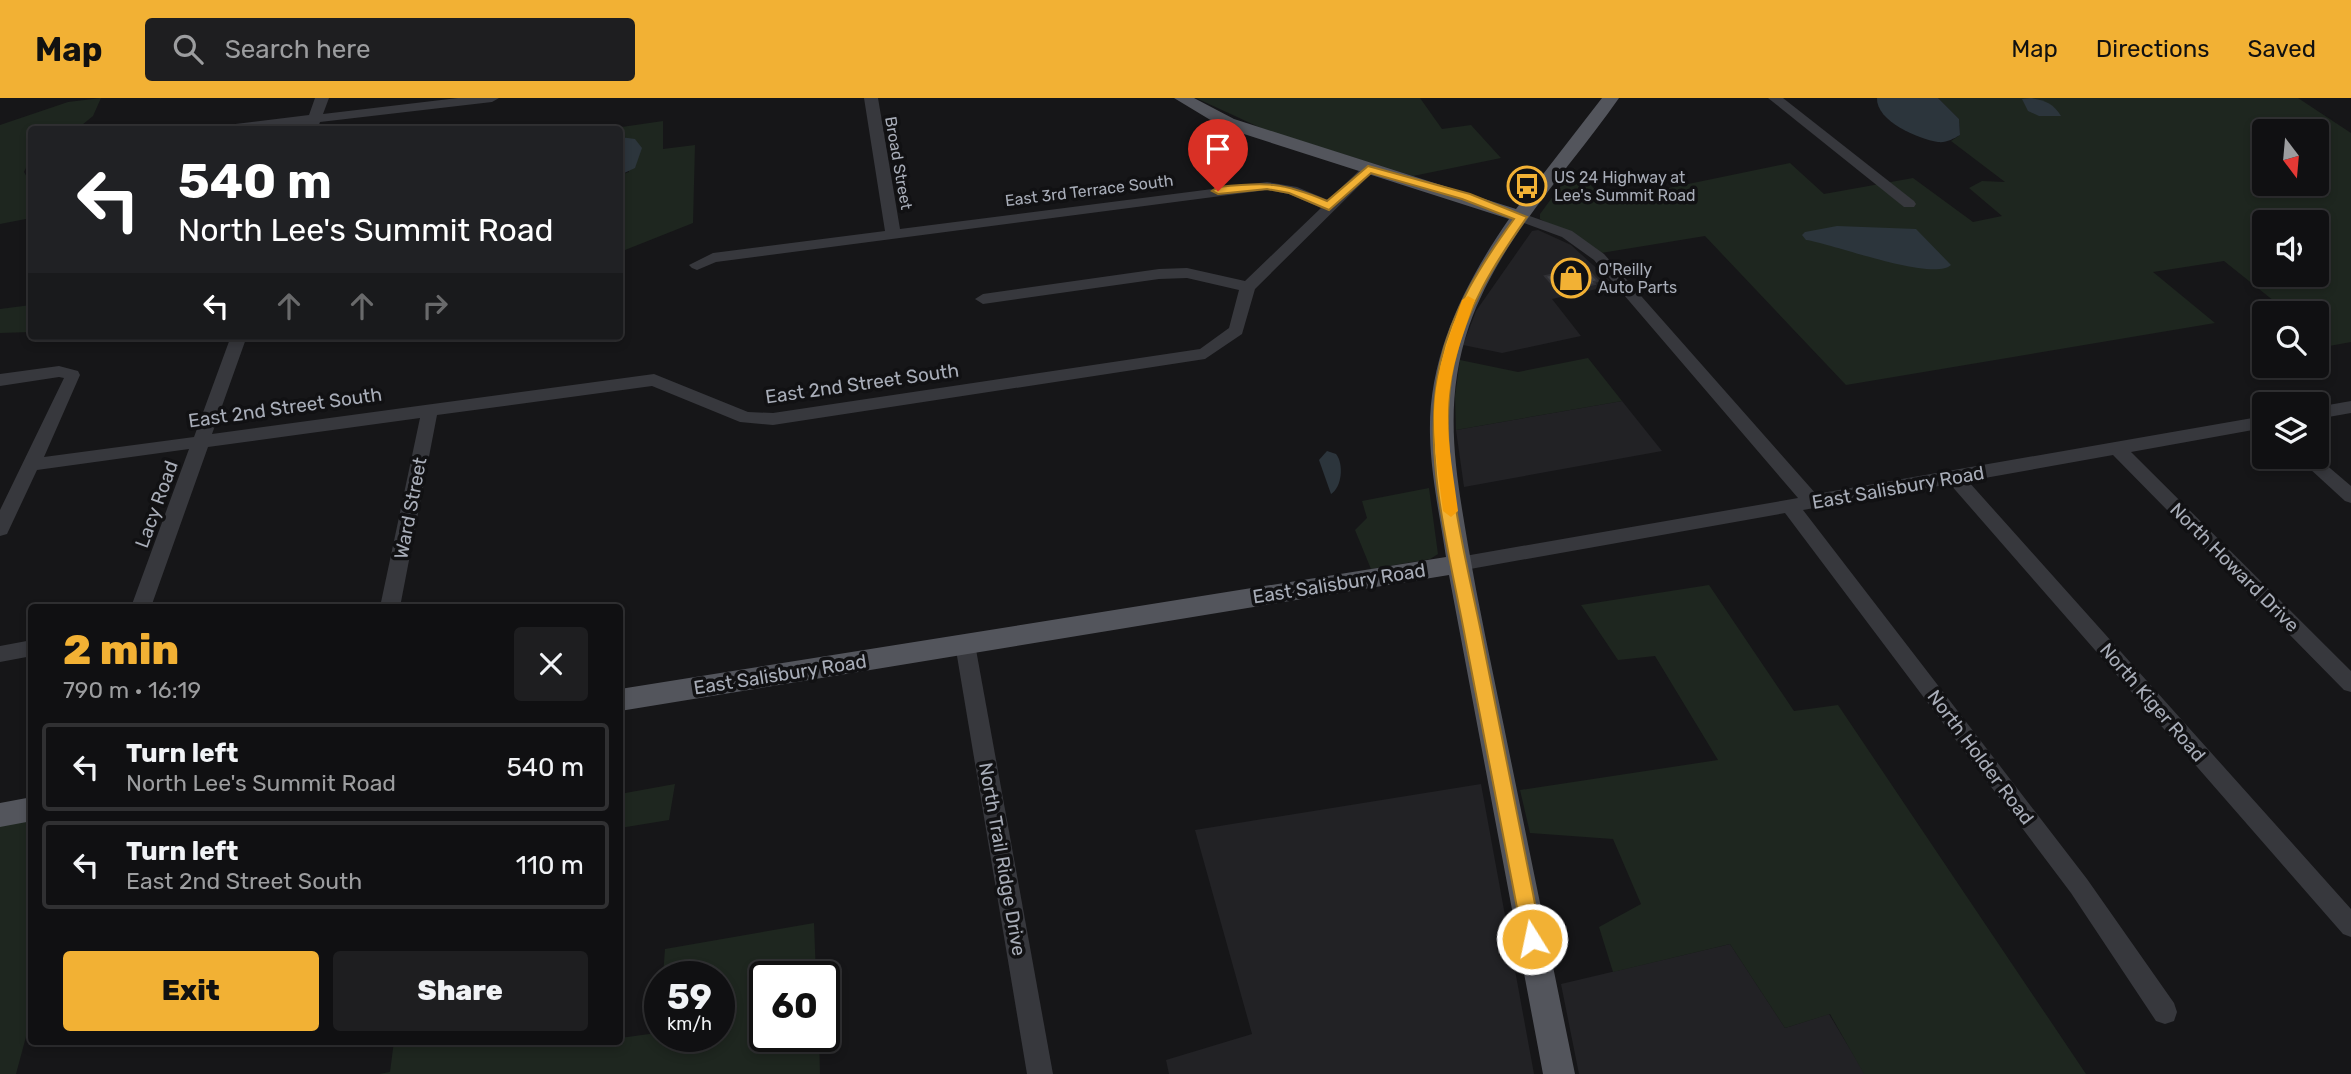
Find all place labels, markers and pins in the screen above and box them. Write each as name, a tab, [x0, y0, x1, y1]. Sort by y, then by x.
pin	[1188, 119, 1248, 191]
bus stop icon: US 24 Highway at Lee's Summit Road	[1506, 165, 1548, 207]
place label: US 24 Highway at Lee's Summit Road	[1554, 168, 1696, 205]
shop icon: O'Reilly Auto Parts	[1550, 257, 1592, 299]
place label: O'Reilly Auto Parts	[1598, 260, 1677, 297]

